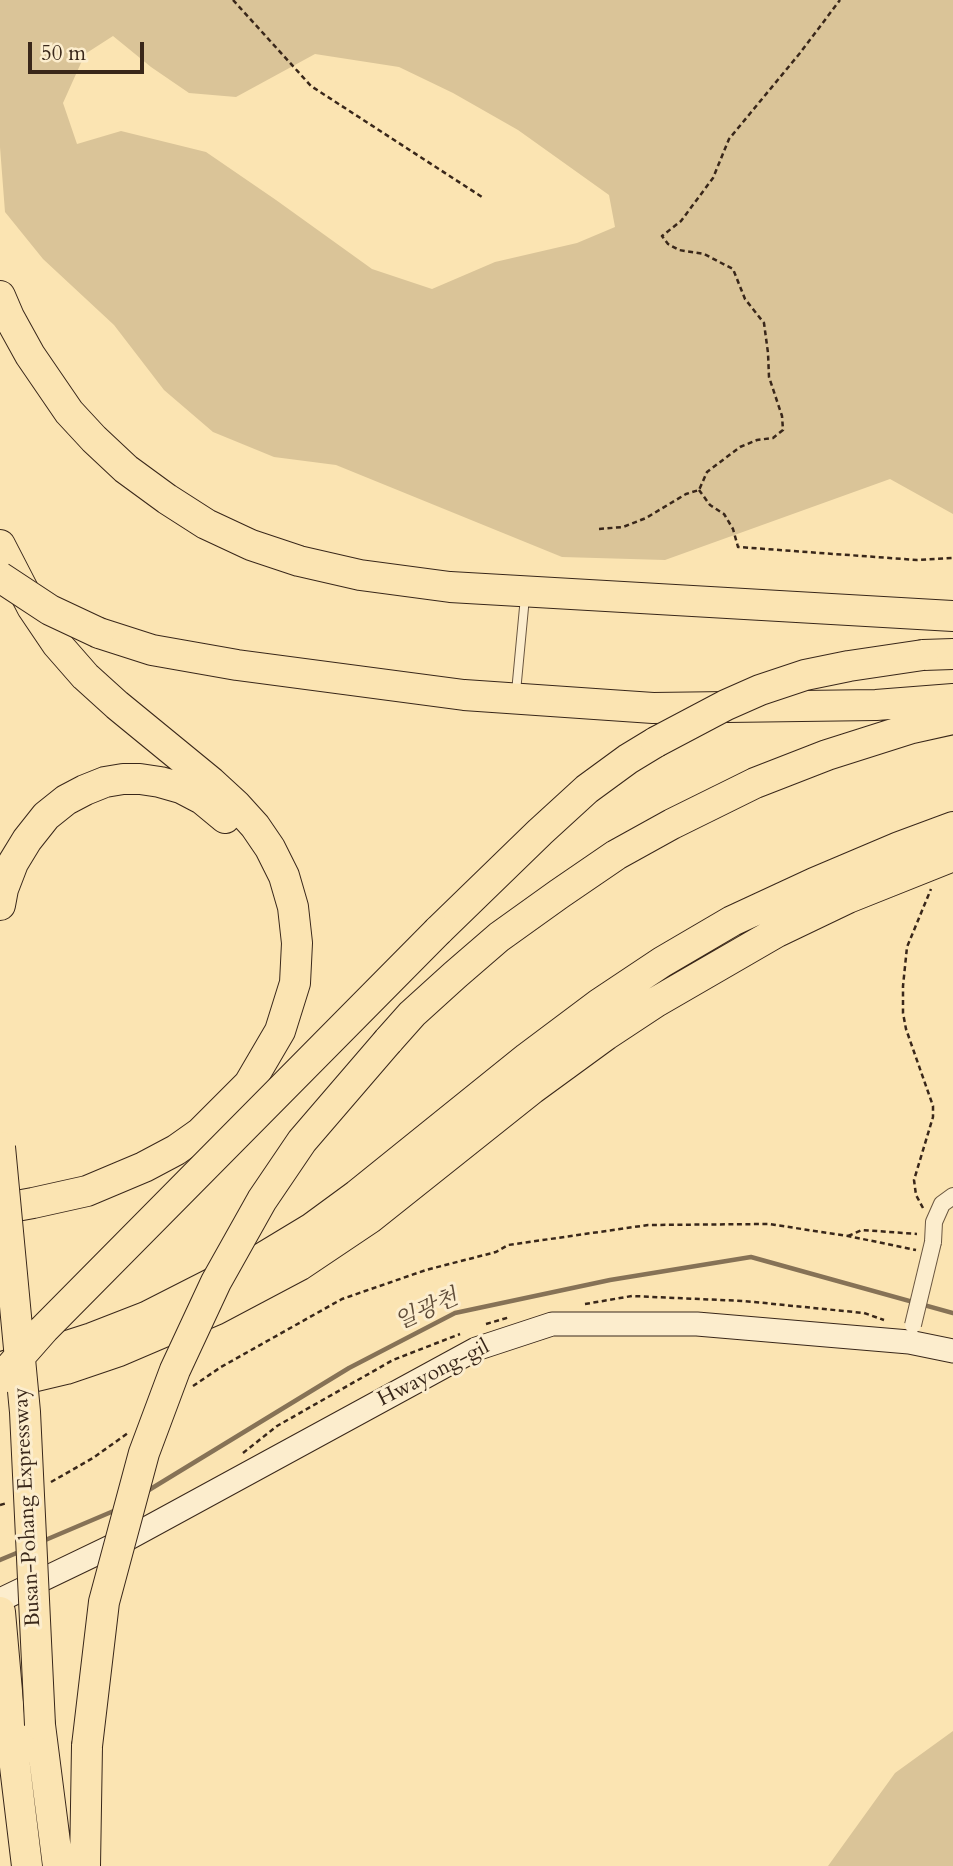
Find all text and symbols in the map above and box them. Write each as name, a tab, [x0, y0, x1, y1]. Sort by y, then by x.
scale bar	[32, 28, 147, 72]
text: 50 m	[41, 39, 86, 68]
water label: 일광천	[391, 1285, 463, 1337]
street label: Hwayong-gil	[374, 1335, 494, 1413]
street label: Busan-Pohang Expressway	[9, 1387, 47, 1627]

